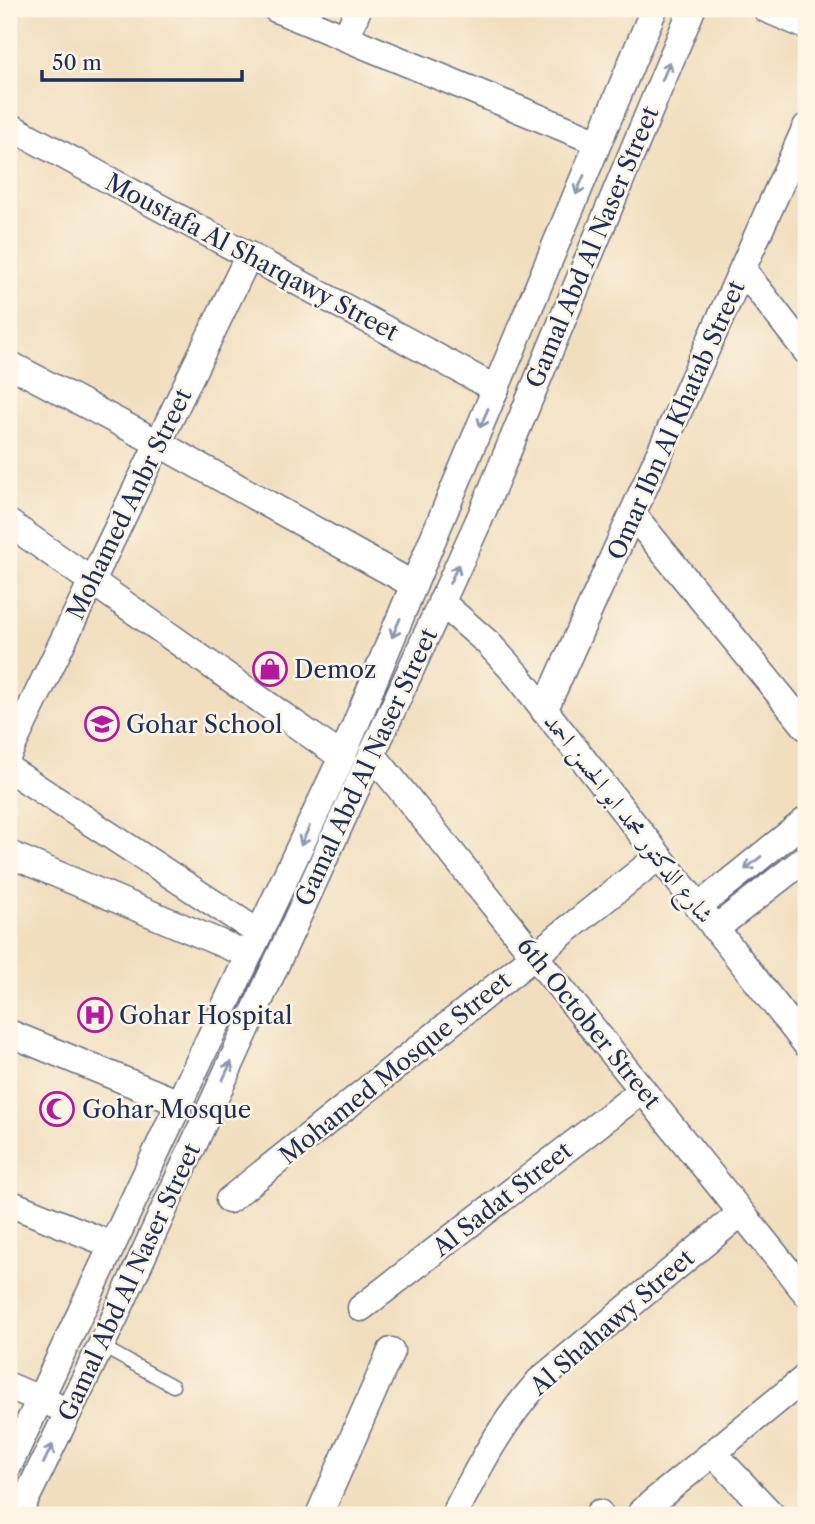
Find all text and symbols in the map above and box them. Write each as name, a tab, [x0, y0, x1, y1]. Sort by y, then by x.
scale bar	[42, 38, 242, 82]
text: 50 m	[52, 50, 102, 75]
one-way arrow	[660, 60, 673, 82]
street label: Gamal Abd Al Naser Street	[519, 101, 665, 392]
street label: Moustafa Al Sharqawy Street	[101, 167, 404, 347]
one-way arrow	[573, 174, 586, 195]
street label: Omar Ibn Al Khatab Street	[601, 275, 751, 564]
street label: Mohamed Anbr Street	[60, 383, 198, 624]
one-way arrow	[476, 406, 489, 428]
one-way arrow	[448, 564, 461, 585]
one-way arrow	[389, 616, 402, 638]
street label: Gamal Abd Al Naser Street	[289, 623, 443, 910]
shop icon: Demoz	[251, 650, 289, 688]
place label: Demoz	[294, 655, 376, 684]
school or university icon: Gohar School	[83, 705, 121, 743]
street label: شارع الدكتور محمد ابو الحسن احمد	[533, 707, 720, 932]
place label: Gohar School	[126, 710, 282, 739]
one-way arrow	[298, 825, 311, 846]
one-way arrow	[745, 855, 763, 871]
street label: 6th October Street	[511, 932, 667, 1115]
street label: Mohamed Mosque Street	[274, 966, 517, 1170]
hospital icon: Gohar Hospital	[76, 996, 114, 1034]
place label: Gohar Hospital	[119, 1001, 292, 1030]
one-way arrow	[221, 1060, 234, 1082]
mosque icon: Gohar Mosque	[38, 1090, 76, 1128]
place label: Gohar Mosque	[82, 1095, 251, 1124]
street label: Al Sadat Street	[426, 1135, 578, 1263]
street label: Gamal Abd Al Naser Street	[52, 1138, 206, 1425]
street label: Al Shahawy Street	[524, 1243, 700, 1402]
one-way arrow	[41, 1444, 55, 1465]

